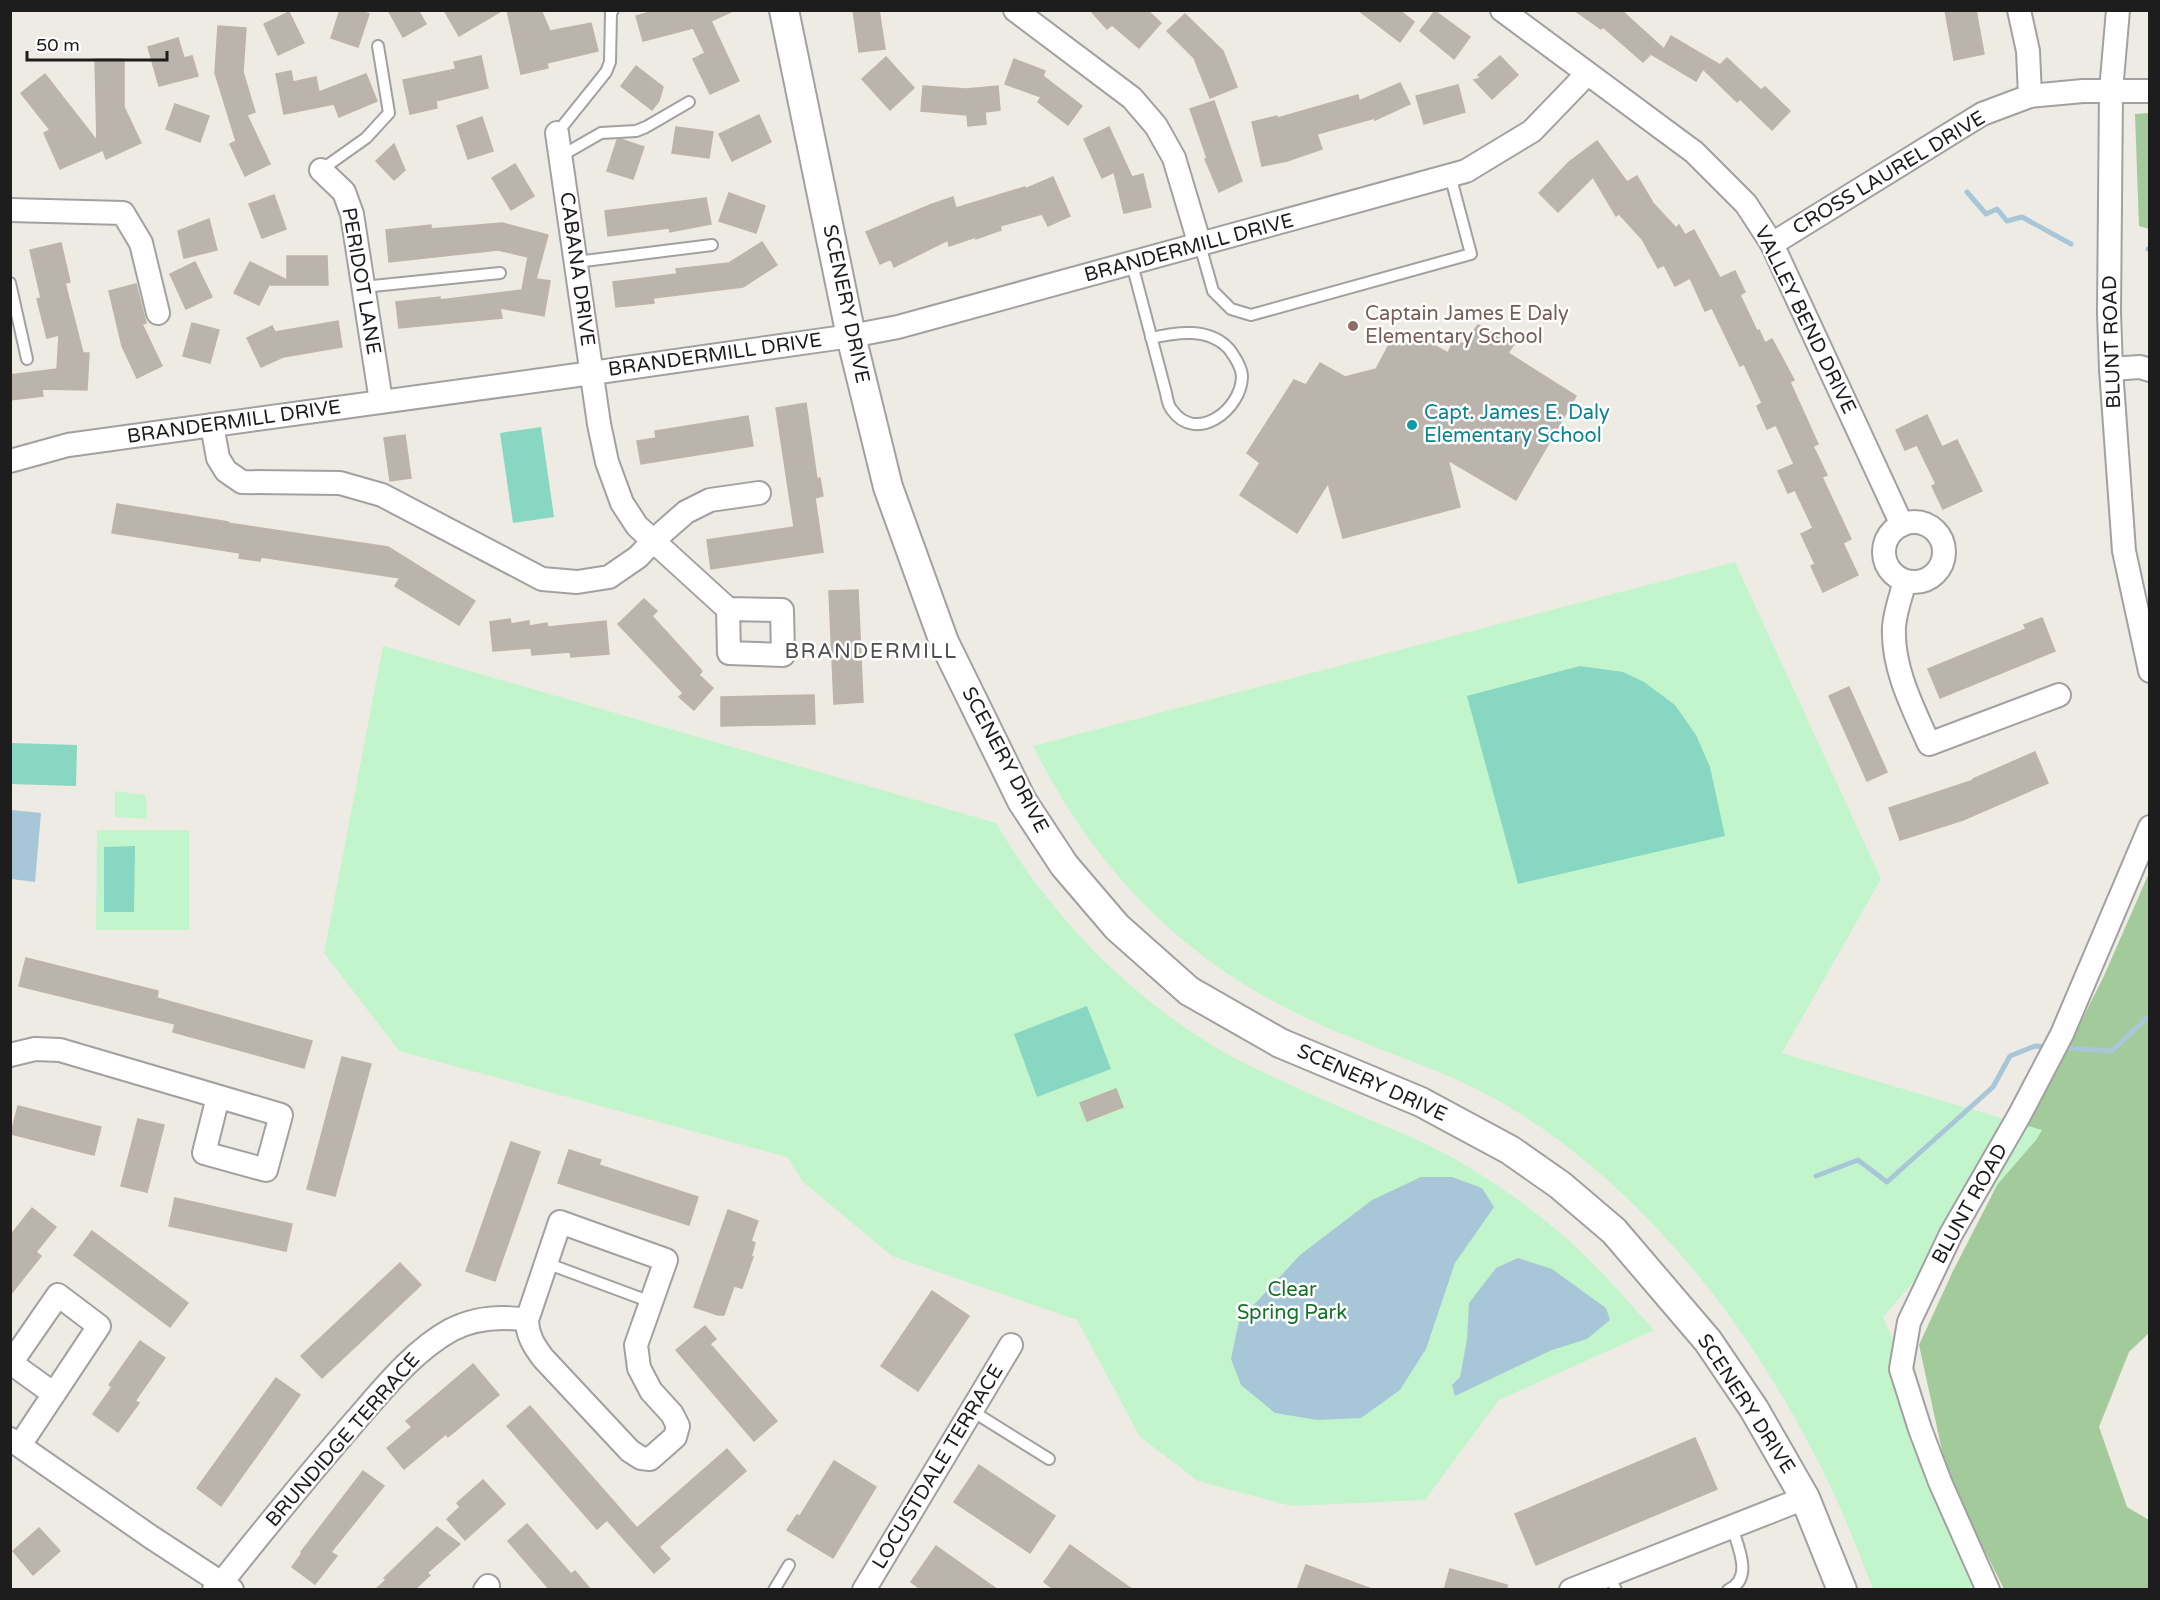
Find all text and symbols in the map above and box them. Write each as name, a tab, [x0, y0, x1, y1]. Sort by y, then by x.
scale bar	[27, 24, 166, 62]
text: 50 m	[36, 34, 80, 56]
street label: CROSS LAUREL DRIVE	[1788, 106, 1990, 240]
street label: CABANA DRIVE	[554, 190, 600, 348]
street label: PERIDOT LANE	[336, 206, 386, 356]
street label: BRANDERMILL DRIVE	[1082, 208, 1296, 288]
street label: SCENERY DRIVE	[817, 222, 875, 386]
street label: VALLEY BEND DRIVE	[1749, 222, 1861, 418]
street label: BLUNT ROAD	[2098, 275, 2126, 409]
place label: Captain James E Daly Elementary School	[1365, 302, 1569, 349]
marker: Captain James E Daly Elementary School	[1346, 319, 1360, 333]
street label: BRANDERMILL DRIVE	[606, 328, 824, 382]
street label: BRANDERMILL DRIVE	[125, 395, 343, 449]
place label: Capt. James E. Daly Elementary School	[1424, 401, 1610, 448]
marker: Capt. James E. Daly Elementary School	[1405, 418, 1419, 432]
district label: BRANDERMILL	[784, 639, 958, 664]
street label: SCENERY DRIVE	[956, 683, 1054, 837]
street label: SCENERY DRIVE	[1293, 1039, 1451, 1127]
street label: BLUNT ROAD	[1927, 1140, 2013, 1268]
park label: Clear Spring Park	[1237, 1278, 1347, 1325]
street label: SCENERY DRIVE	[1692, 1330, 1800, 1478]
street label: BRUNDIDGE TERRACE	[261, 1348, 425, 1532]
street label: LOCUSTDALE TERRACE	[867, 1360, 1009, 1574]

